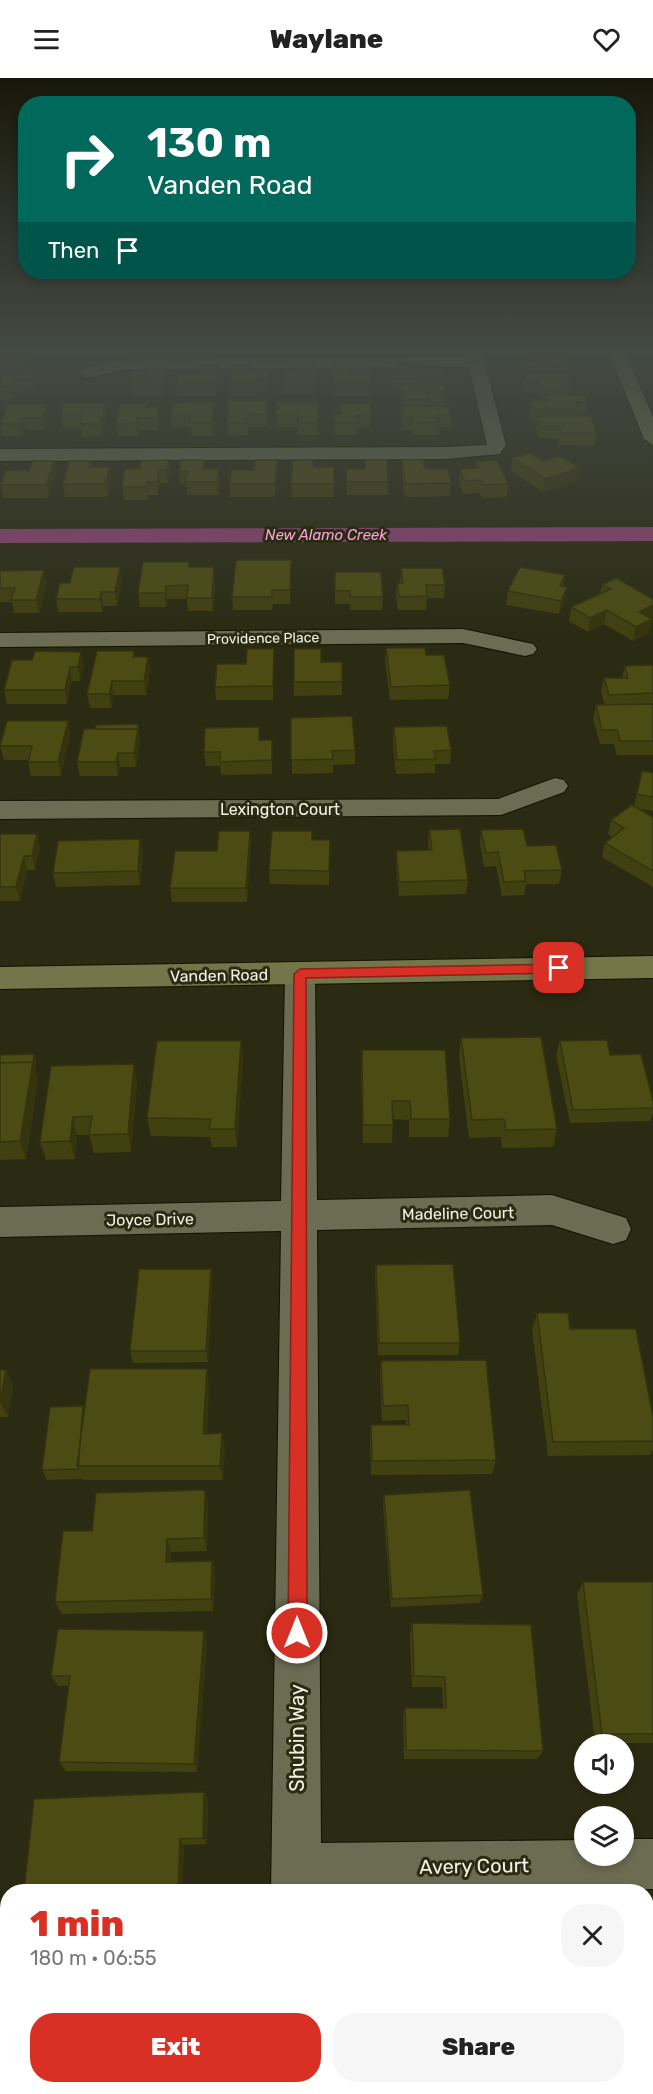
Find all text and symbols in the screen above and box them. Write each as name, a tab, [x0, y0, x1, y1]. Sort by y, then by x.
icon: menu	[30, 23, 63, 56]
text: Waylane	[270, 23, 383, 55]
icon: heart	[590, 23, 623, 56]
text: 130 m	[147, 118, 272, 168]
icon: right	[48, 120, 126, 198]
text: Vanden Road	[147, 169, 313, 201]
icon: arrive	[111, 234, 144, 267]
text: Then	[48, 237, 99, 264]
water label: New Alamo Creek	[265, 526, 387, 544]
street label: Providence Place	[207, 629, 320, 648]
street label: Lexington Court	[220, 800, 340, 819]
pin	[533, 942, 584, 993]
icon: arrive	[542, 951, 575, 984]
street label: Vanden Road	[170, 965, 268, 986]
street label: Madeline Court	[402, 1203, 514, 1224]
street label: Joyce Drive	[106, 1209, 194, 1230]
position arrow	[265, 1601, 329, 1665]
street label: Shubin Way	[285, 1684, 309, 1792]
map controls	[574, 1734, 634, 1866]
button: sound	[574, 1734, 634, 1794]
button: layers	[574, 1806, 634, 1866]
street label: Avery Court	[419, 1853, 529, 1879]
text: 1 min	[30, 1902, 124, 1945]
button: close	[561, 1904, 624, 1967]
text: 180 m · 06:55	[30, 1946, 157, 1970]
button: Exit	[30, 2013, 321, 2082]
button: Share	[333, 2013, 624, 2082]

